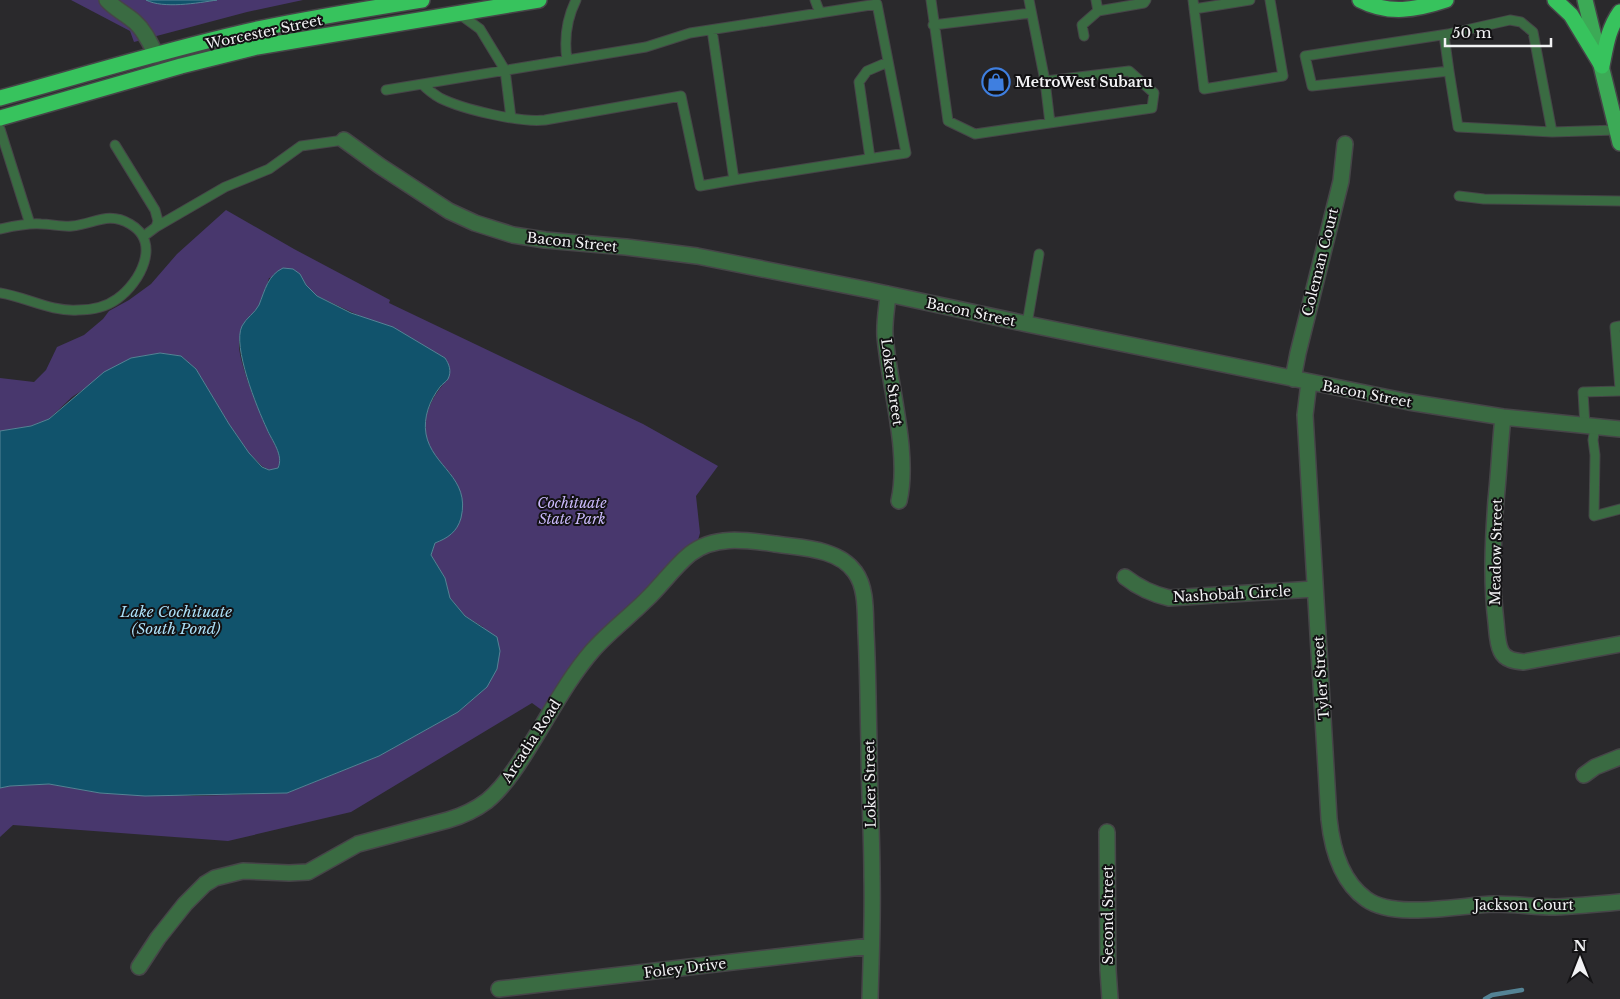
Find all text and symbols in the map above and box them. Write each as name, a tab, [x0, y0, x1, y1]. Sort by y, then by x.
street label: Worcester Street	[203, 11, 325, 53]
scale bar	[1445, 15, 1551, 47]
text: 50 m	[1452, 23, 1492, 42]
shop icon: MetroWest Subaru	[981, 67, 1011, 97]
place label: MetroWest Subaru	[1015, 73, 1153, 91]
street label: Coleman Court	[1298, 205, 1342, 318]
street label: Bacon Street	[526, 228, 619, 256]
street label: Bacon Street	[925, 294, 1018, 330]
street label: Loker Street	[877, 337, 907, 427]
street label: Bacon Street	[1321, 376, 1414, 412]
park label: Cochituate State Park	[537, 494, 607, 528]
street label: Meadow Street	[1486, 498, 1506, 605]
street label: Nashobah Circle	[1173, 582, 1291, 606]
water label: Lake Cochituate (South Pond)	[119, 602, 232, 638]
street label: Tyler Street	[1309, 635, 1333, 721]
street label: Arcadia Road	[497, 696, 565, 787]
street label: Loker Street	[860, 739, 880, 828]
street label: Second Street	[1099, 865, 1117, 964]
street label: Jackson Court	[1472, 896, 1575, 914]
north arrow	[1555, 934, 1605, 984]
text: N	[1573, 937, 1587, 955]
street label: Foley Drive	[643, 954, 727, 982]

